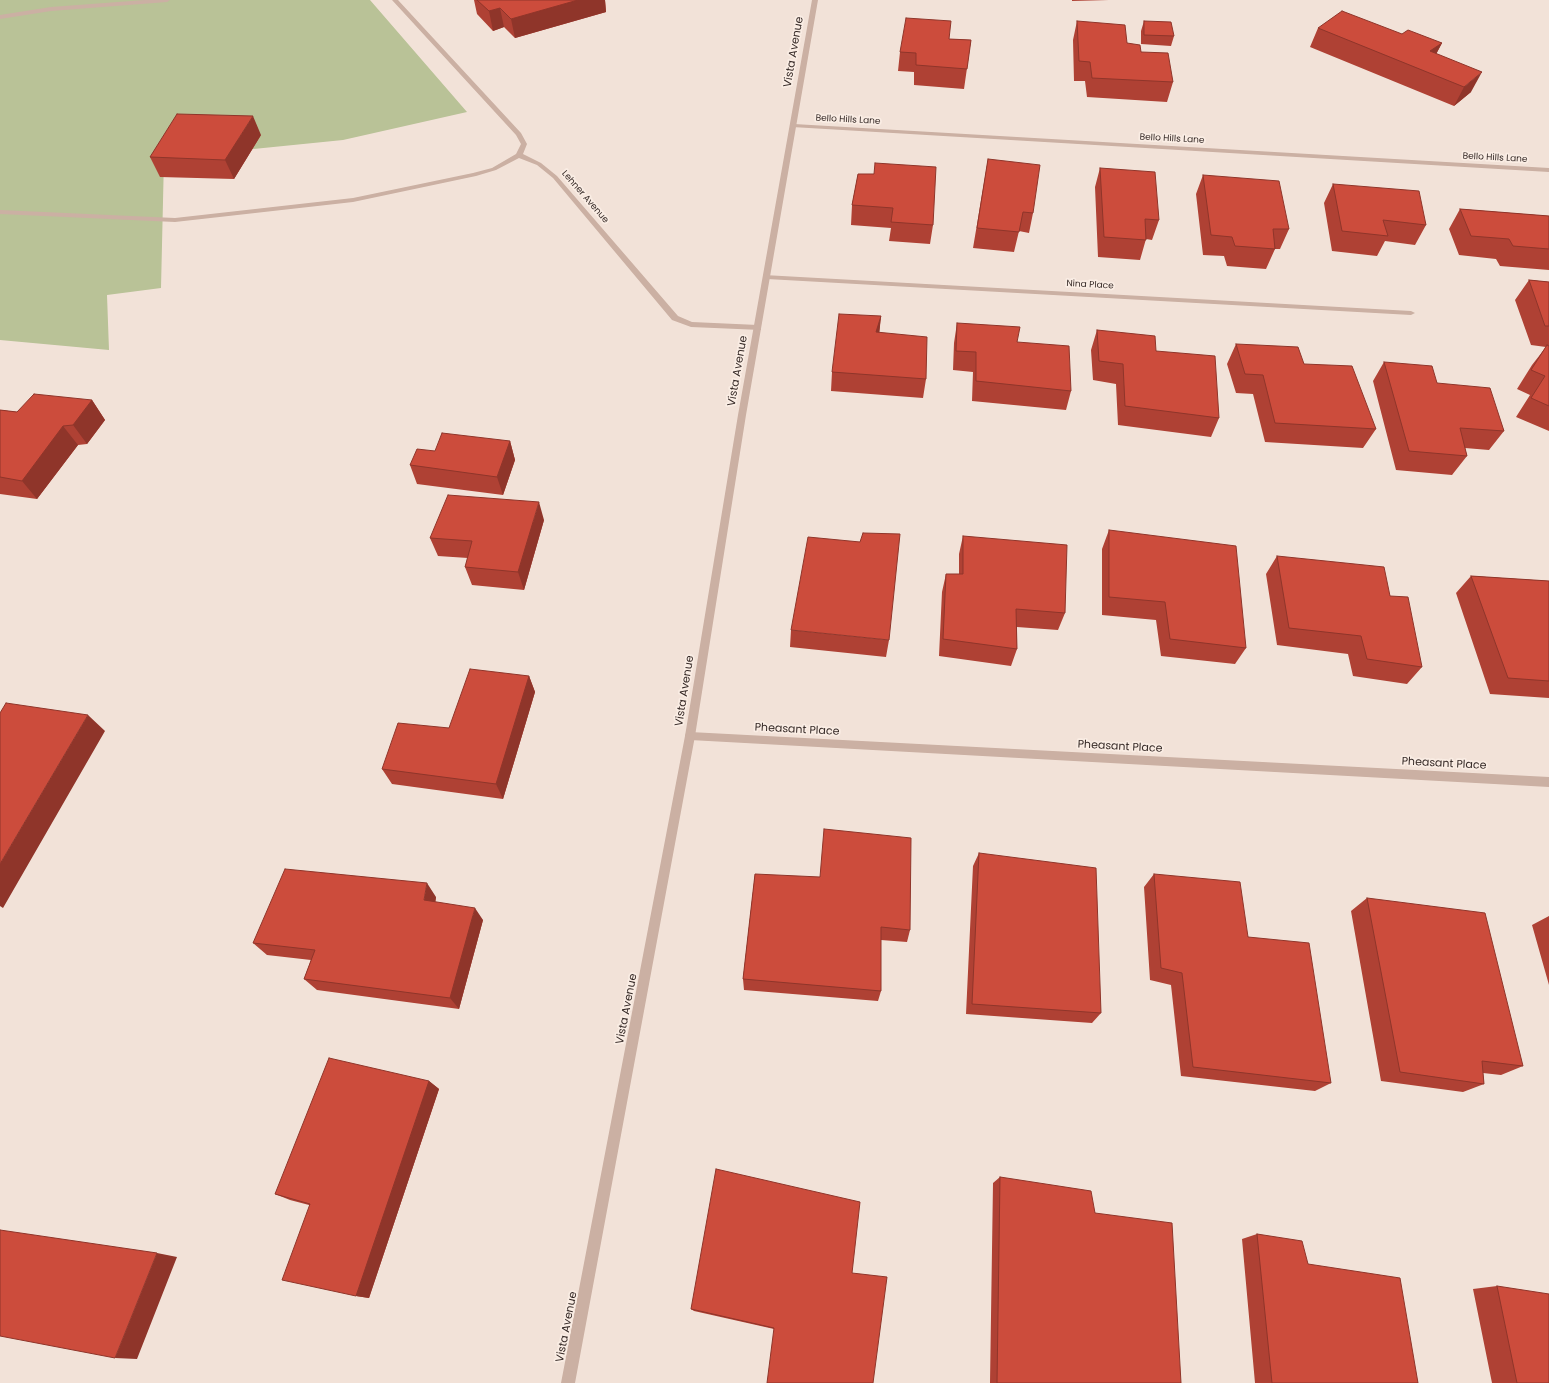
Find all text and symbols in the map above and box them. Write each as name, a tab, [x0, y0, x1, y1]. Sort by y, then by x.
street label: Vista Avenue	[781, 16, 807, 88]
street label: Bello Hills Lane	[815, 113, 881, 127]
street label: Bello Hills Lane	[1139, 132, 1205, 146]
street label: Bello Hills Lane	[1462, 151, 1528, 165]
street label: Lehner Avenue	[559, 169, 611, 225]
street label: Nina Place	[1066, 278, 1114, 292]
street label: Vista Avenue	[725, 335, 751, 407]
street label: Vista Avenue	[673, 655, 697, 727]
street label: Pheasant Place	[754, 721, 840, 739]
street label: Pheasant Place	[1077, 738, 1163, 756]
street label: Pheasant Place	[1401, 755, 1487, 773]
street label: Vista Avenue	[614, 973, 640, 1045]
street label: Vista Avenue	[554, 1291, 580, 1363]

